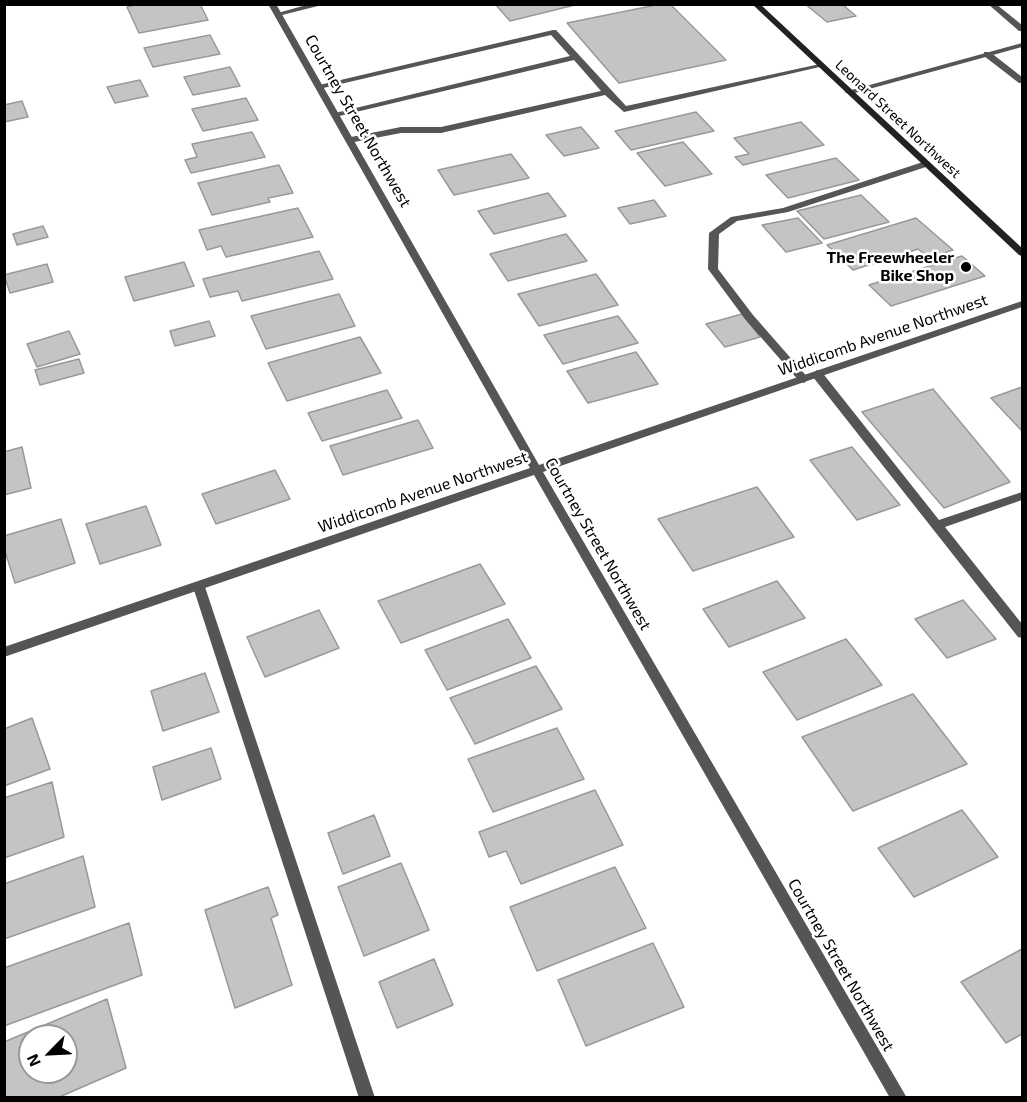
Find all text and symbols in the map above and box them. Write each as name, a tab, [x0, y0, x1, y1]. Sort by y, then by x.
street label: Courtney Street Northwest	[301, 31, 415, 211]
street label: Leonard Street Northwest	[832, 56, 964, 182]
place label: The Freewheeler Bike Shop	[827, 248, 954, 286]
marker: The Freewheeler Bike Shop	[959, 260, 973, 274]
street label: Widdicomb Avenue Northwest	[776, 290, 990, 380]
street label: Widdicomb Avenue Northwest	[316, 447, 530, 537]
street label: Courtney Street Northwest	[541, 454, 655, 634]
street label: Courtney Street Northwest	[784, 875, 898, 1055]
north arrow	[18, 1024, 78, 1084]
text: N	[22, 1052, 44, 1070]

